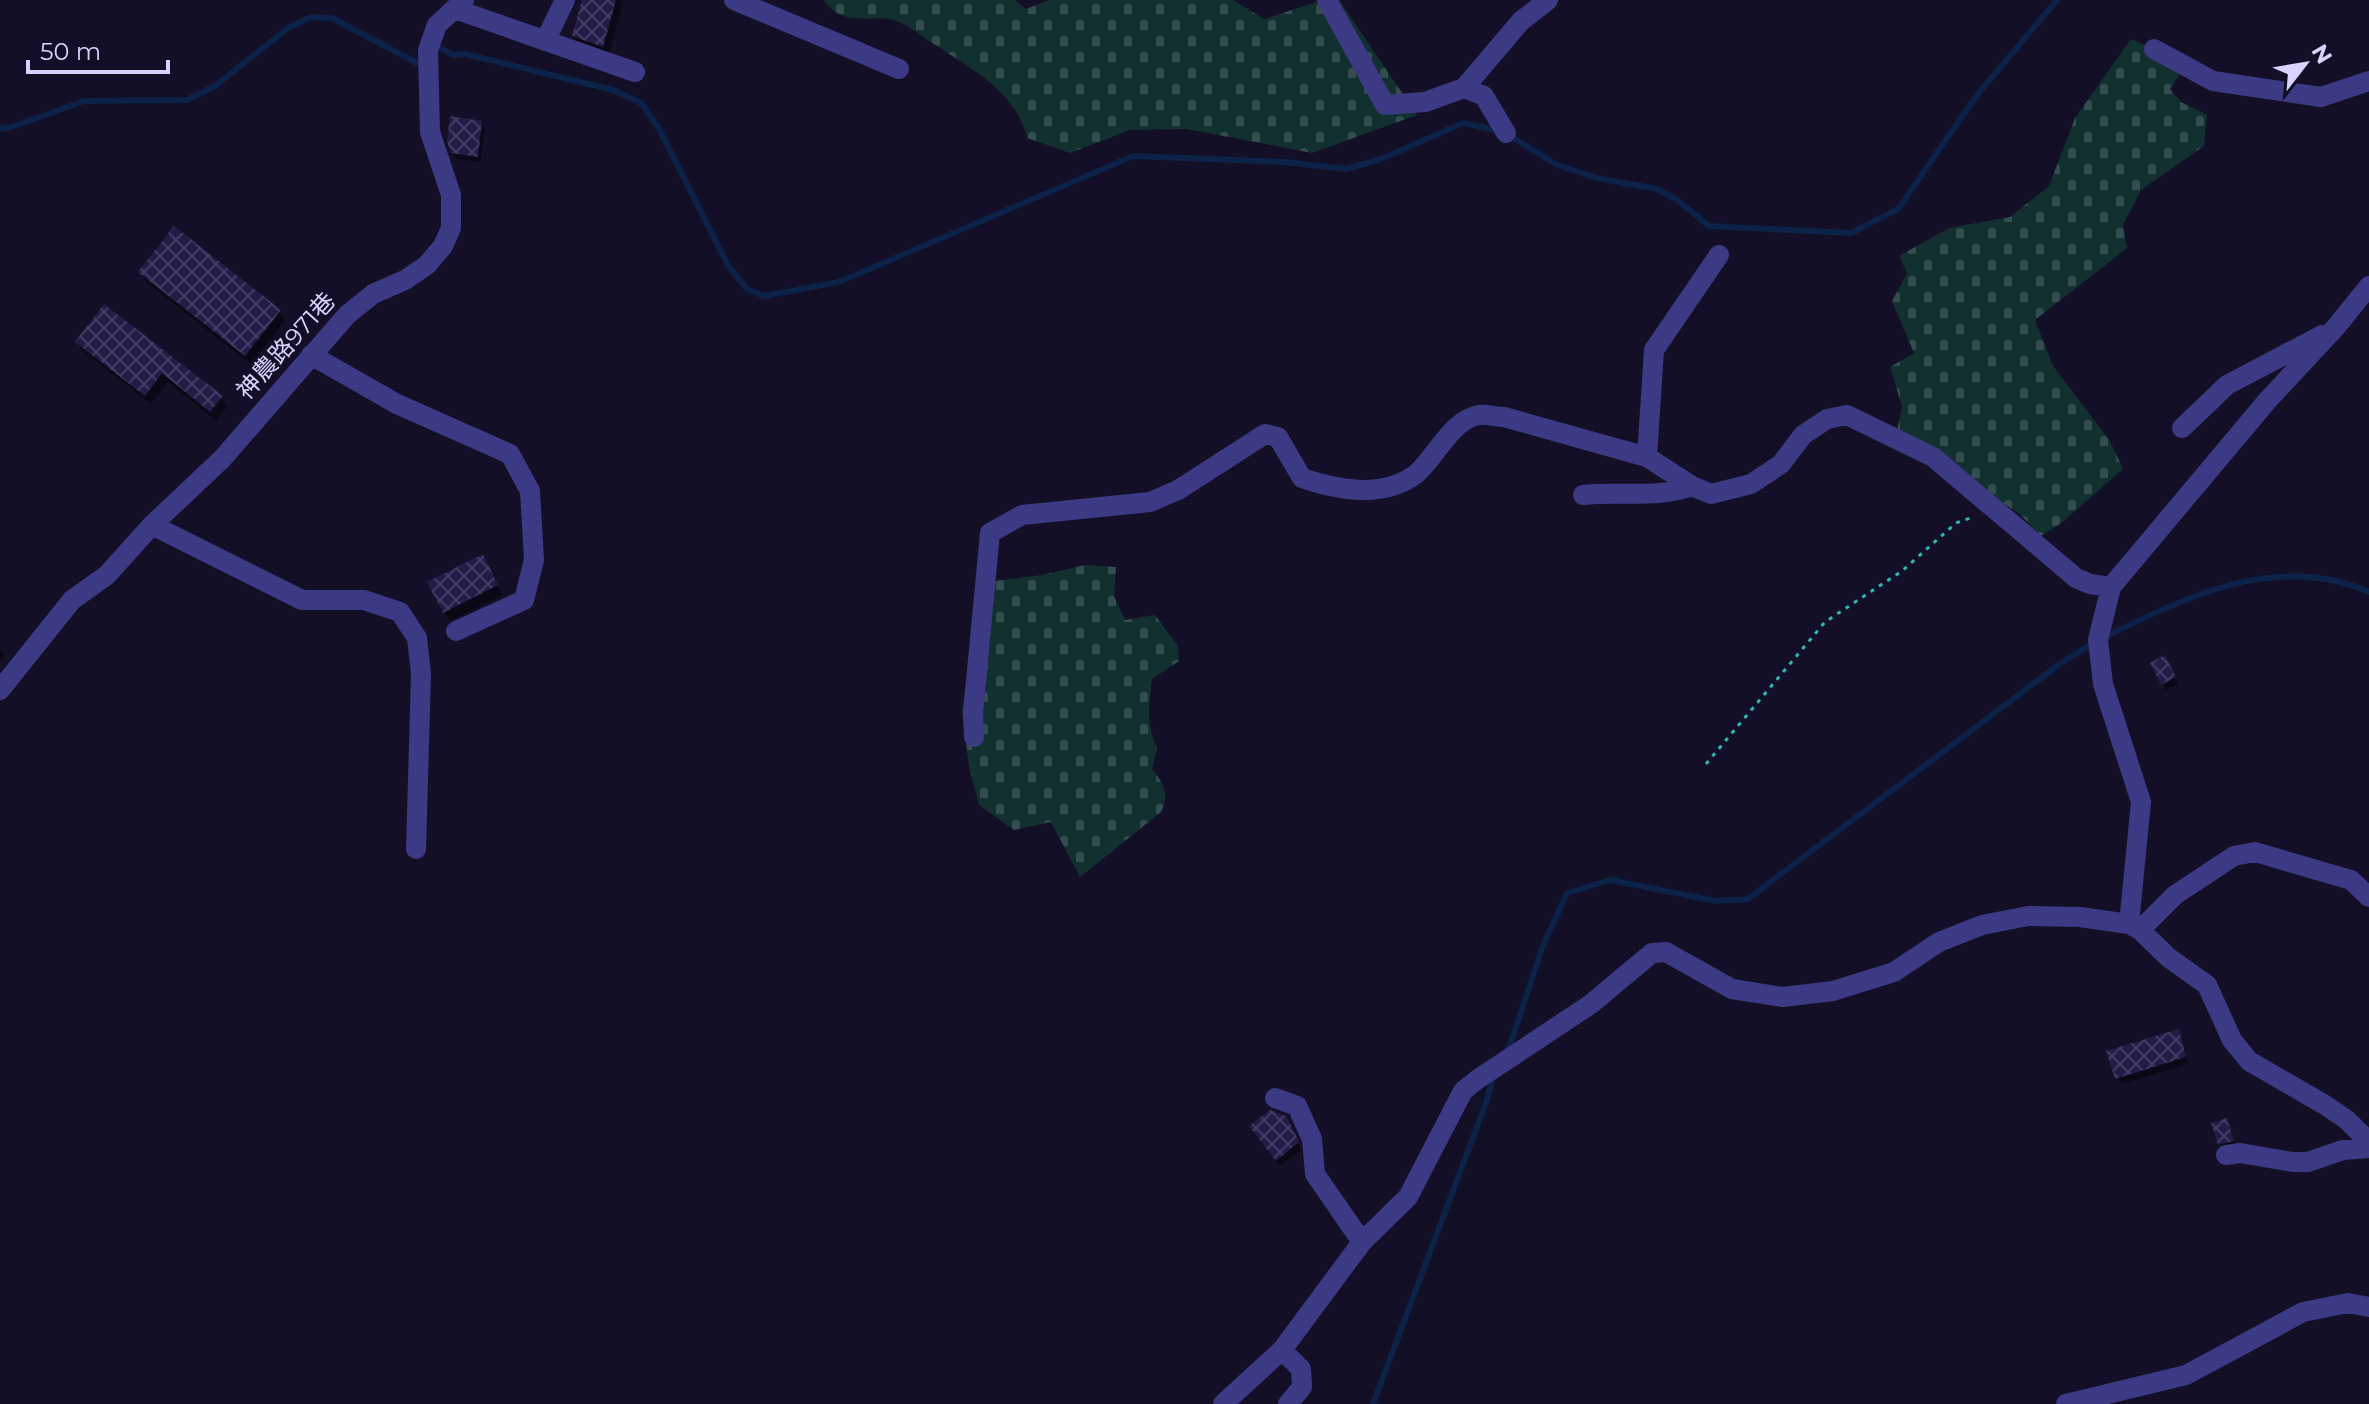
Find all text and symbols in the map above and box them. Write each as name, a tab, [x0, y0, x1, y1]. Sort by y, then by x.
scale bar	[28, 24, 168, 74]
north arrow	[2265, 24, 2345, 104]
text: 50 m	[40, 37, 101, 66]
text: N	[2306, 39, 2338, 69]
street label: 神農路971巷	[230, 286, 341, 405]

